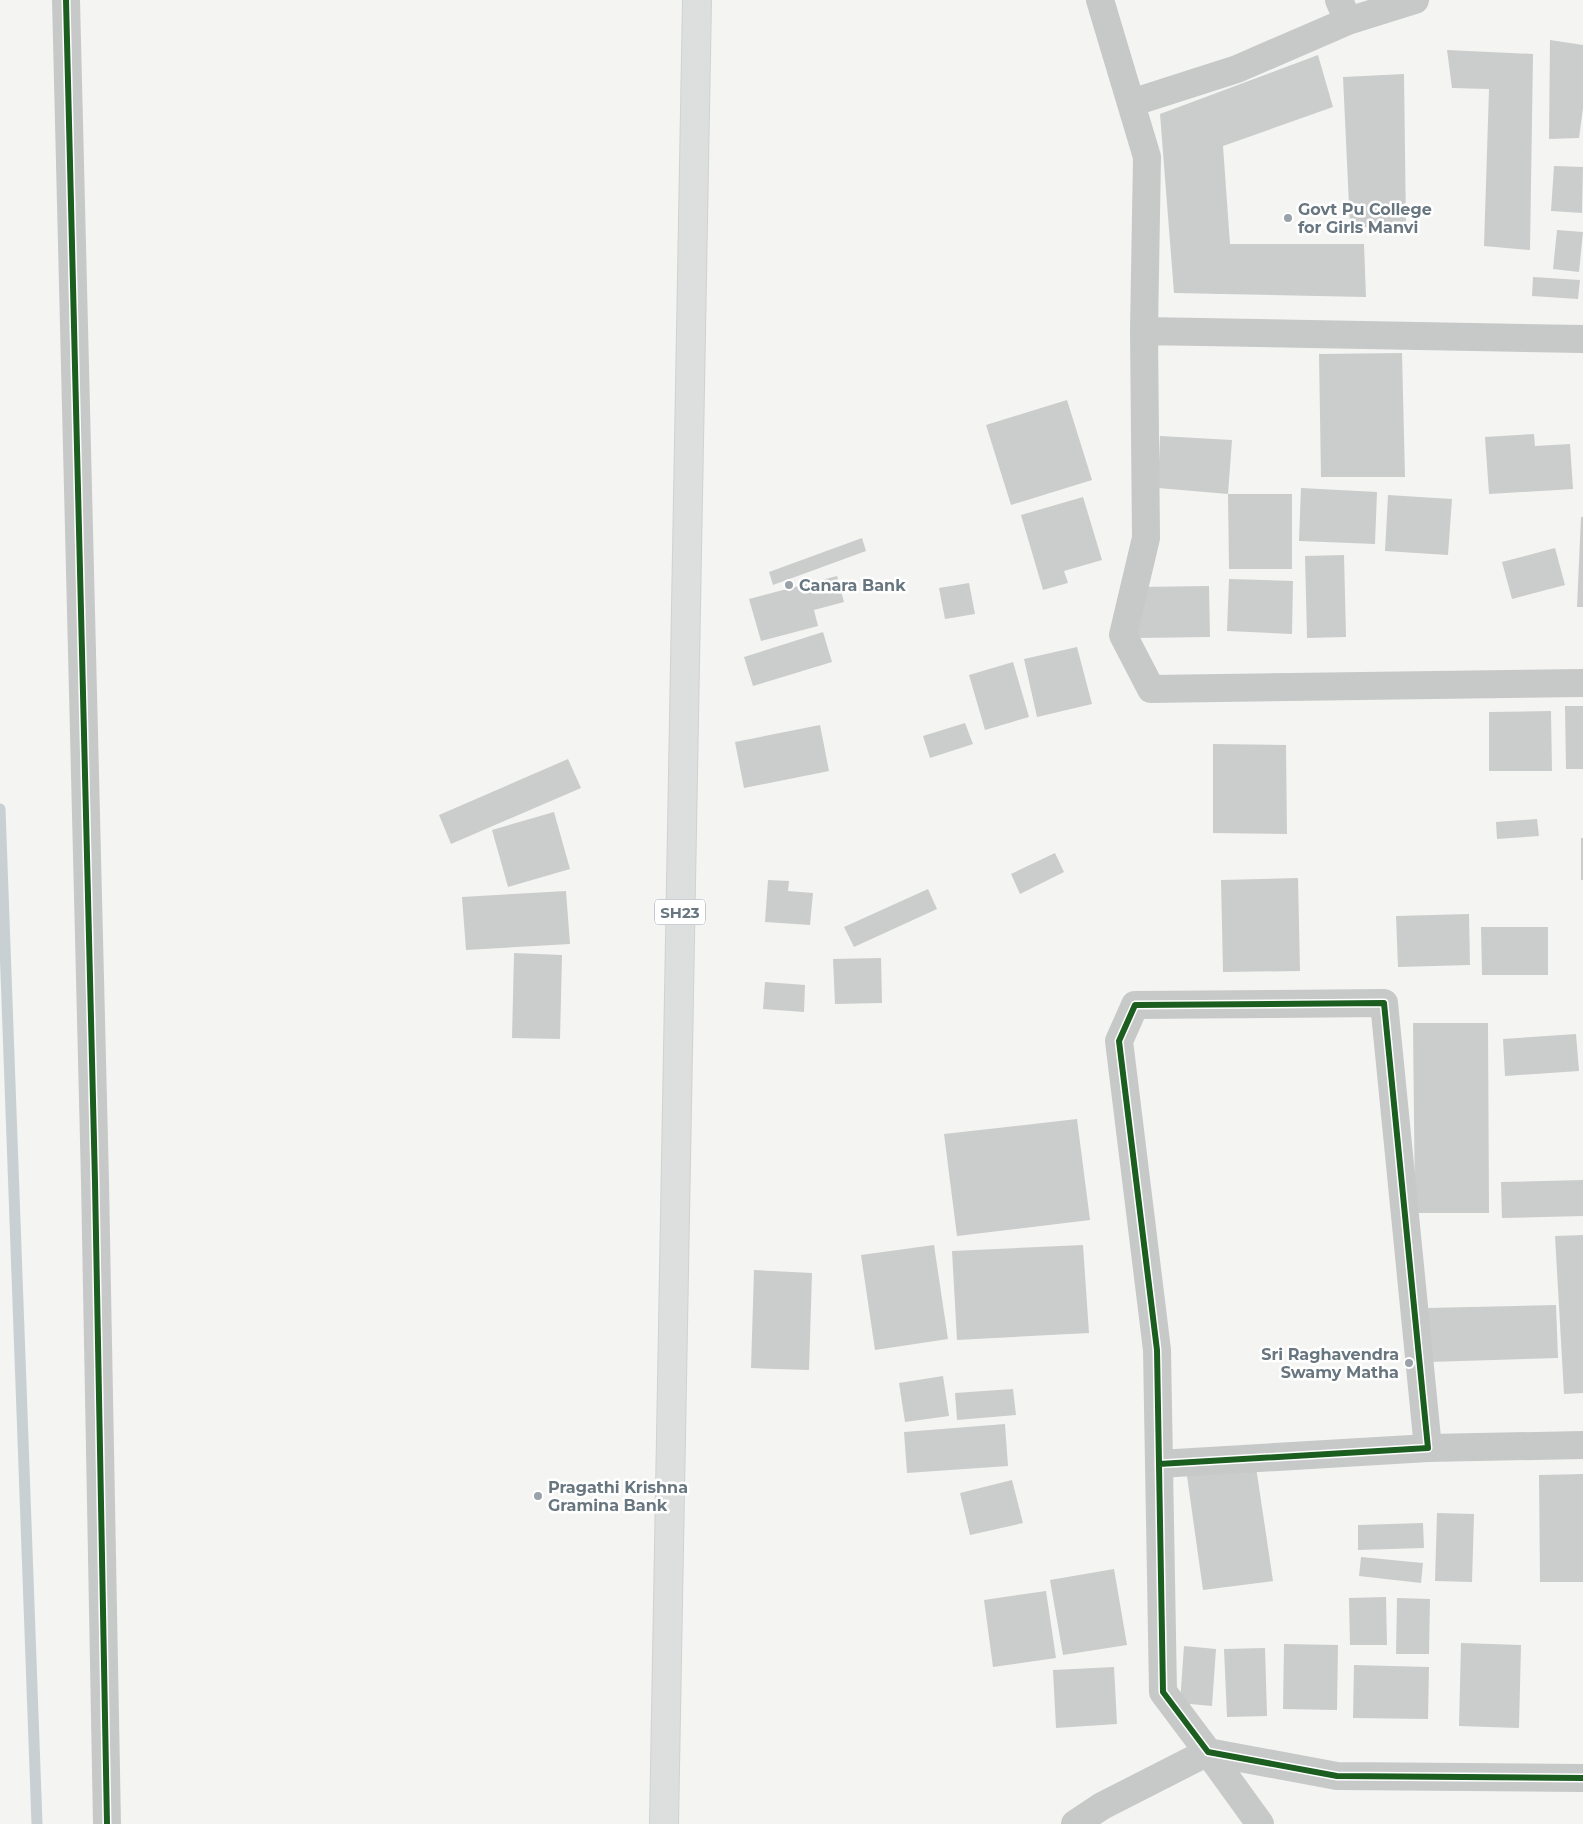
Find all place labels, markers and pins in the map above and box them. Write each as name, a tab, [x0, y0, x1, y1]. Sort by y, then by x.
place label: Govt Pu College for Girls Manvi	[1298, 200, 1432, 237]
marker: Govt Pu College for Girls Manvi	[1282, 212, 1294, 224]
place label: Canara Bank	[799, 576, 906, 595]
marker: Canara Bank	[783, 579, 795, 591]
place label: Sri Raghavendra Swamy Matha	[1261, 1345, 1399, 1382]
marker: Sri Raghavendra Swamy Matha	[1403, 1357, 1415, 1369]
place label: Pragathi Krishna Gramina Bank	[548, 1478, 688, 1515]
marker: Pragathi Krishna Gramina Bank	[532, 1490, 544, 1502]

